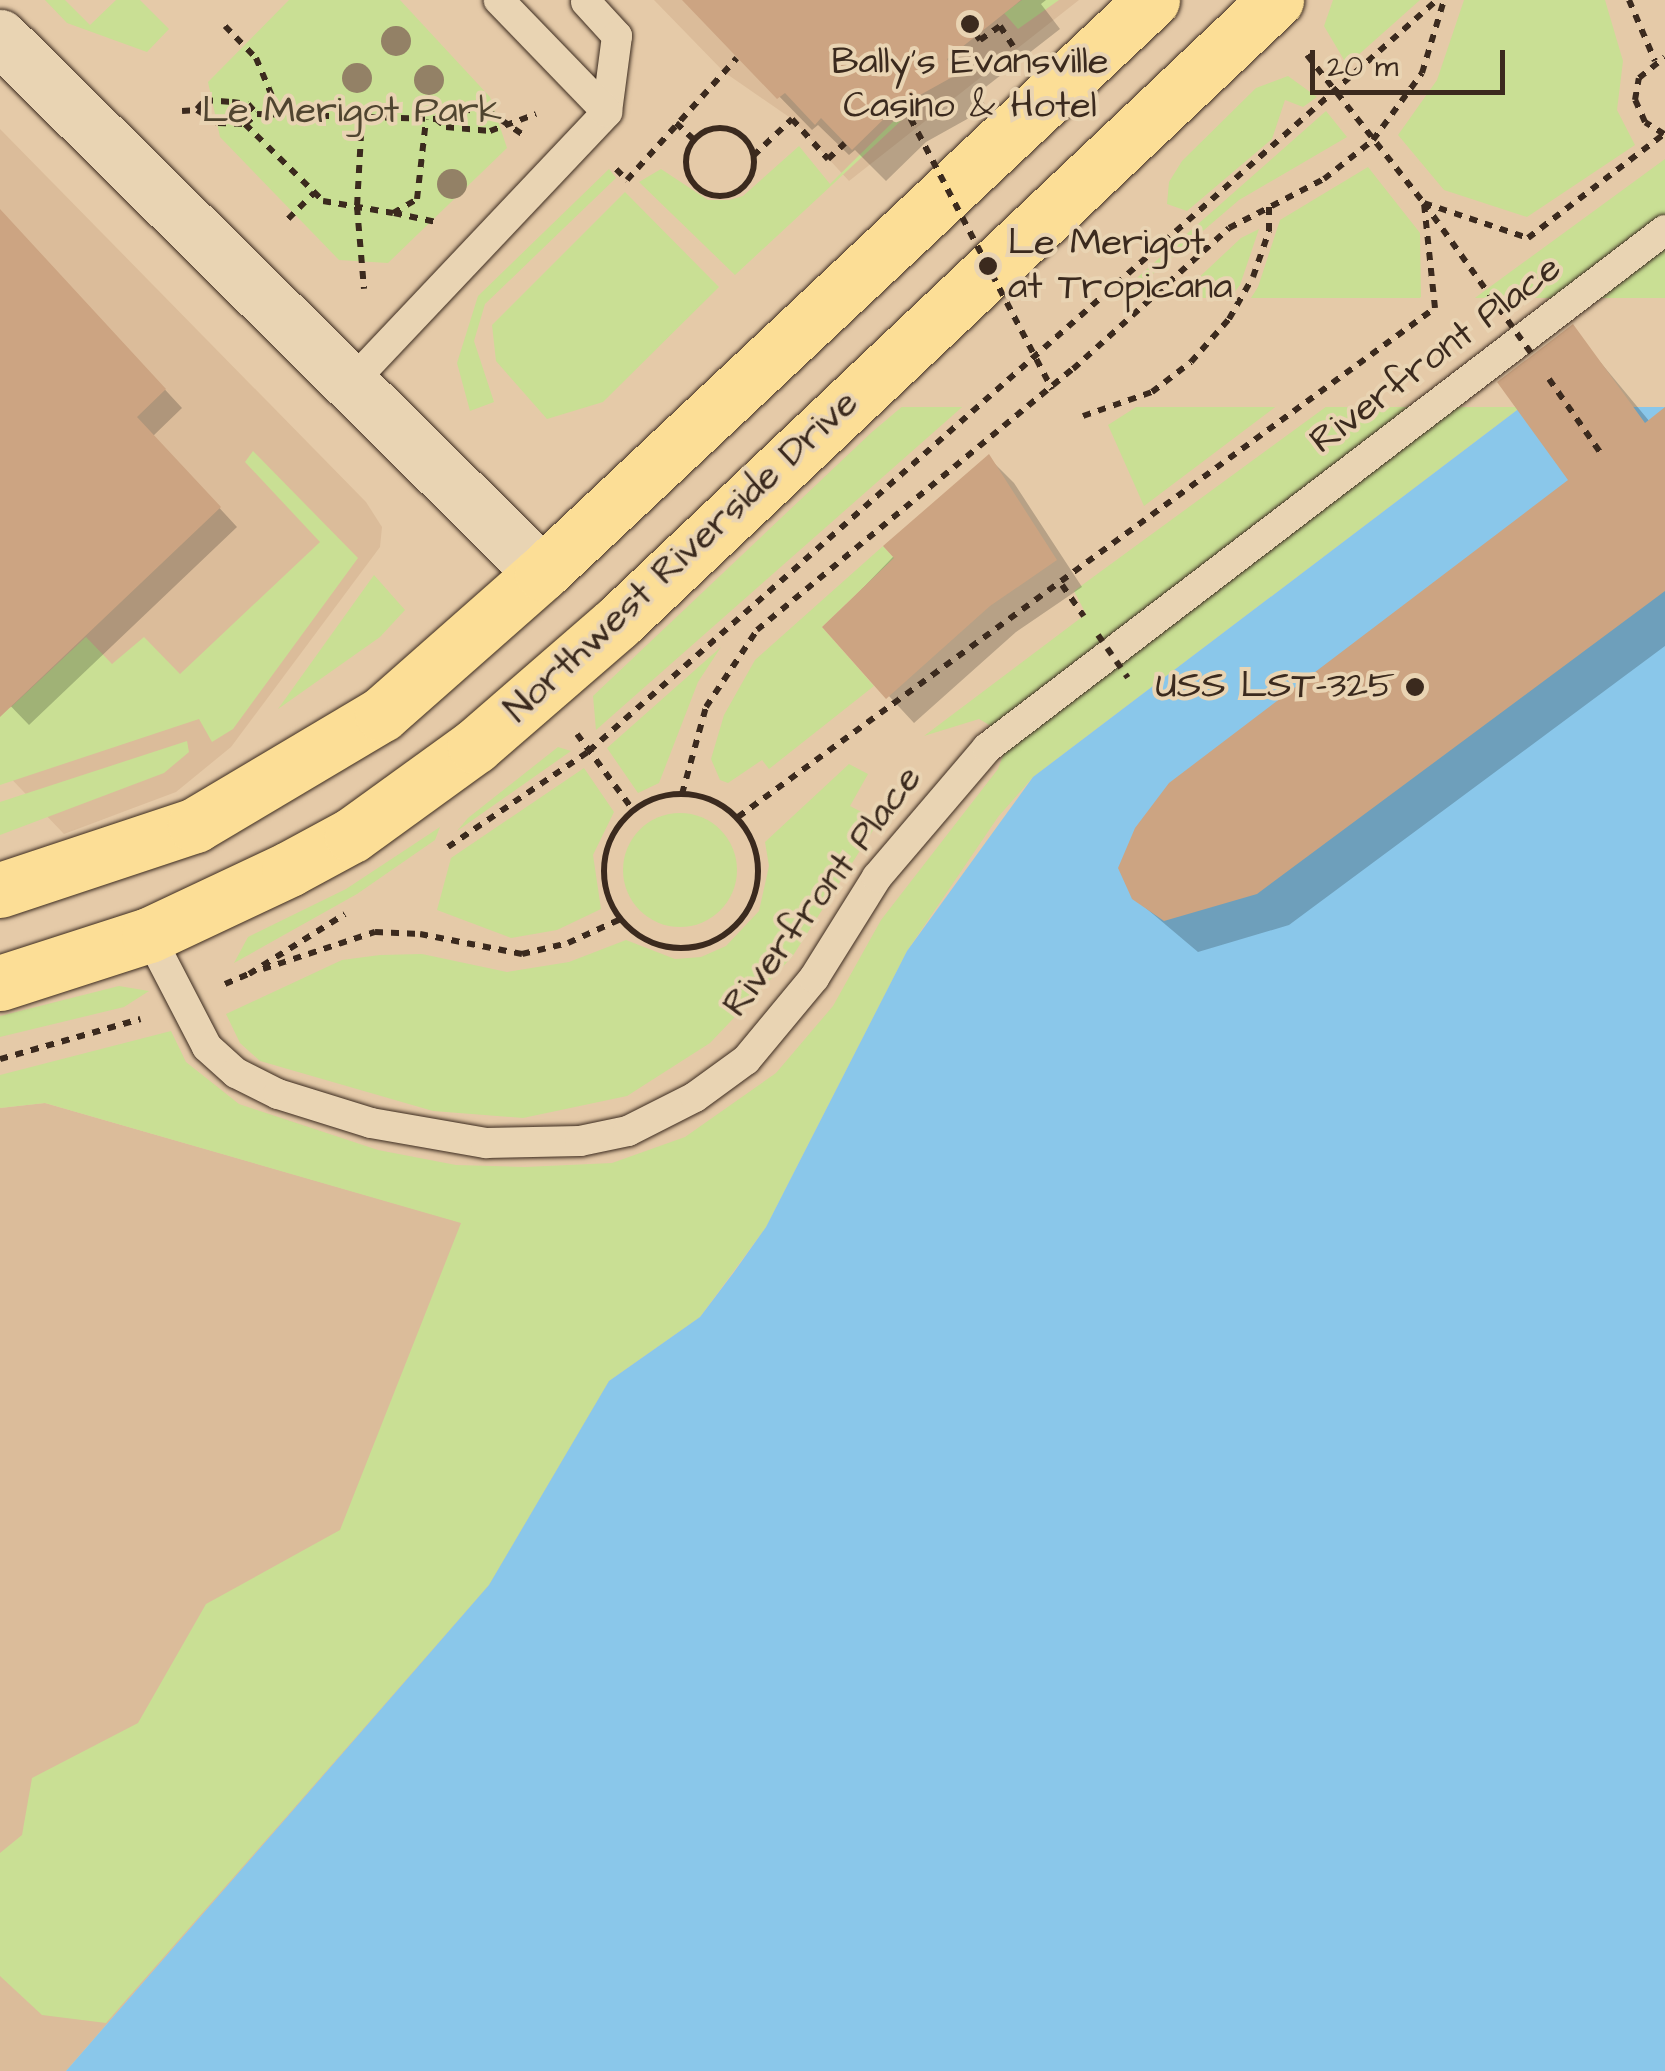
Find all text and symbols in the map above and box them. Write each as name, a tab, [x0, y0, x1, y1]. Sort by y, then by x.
marker: Bally's Evansville Casino & Hotel	[959, 13, 981, 35]
scale bar	[1315, 30, 1510, 92]
place label: Bally's Evansville Casino & Hotel	[831, 40, 1109, 130]
text: 20 m	[1327, 46, 1398, 88]
park label: Le Merigot Park	[202, 89, 502, 135]
place label: Le Merigot at Tropicana	[1008, 221, 1233, 310]
street label: Riverfront Place	[1301, 246, 1571, 464]
marker: Le Merigot at Tropicana	[977, 255, 999, 277]
street label: Northwest Riverside Drive	[496, 381, 868, 733]
place label: USS LST-325	[1155, 664, 1395, 710]
marker: USS LST-325	[1404, 676, 1426, 698]
street label: Riverfront Place	[714, 757, 932, 1027]

